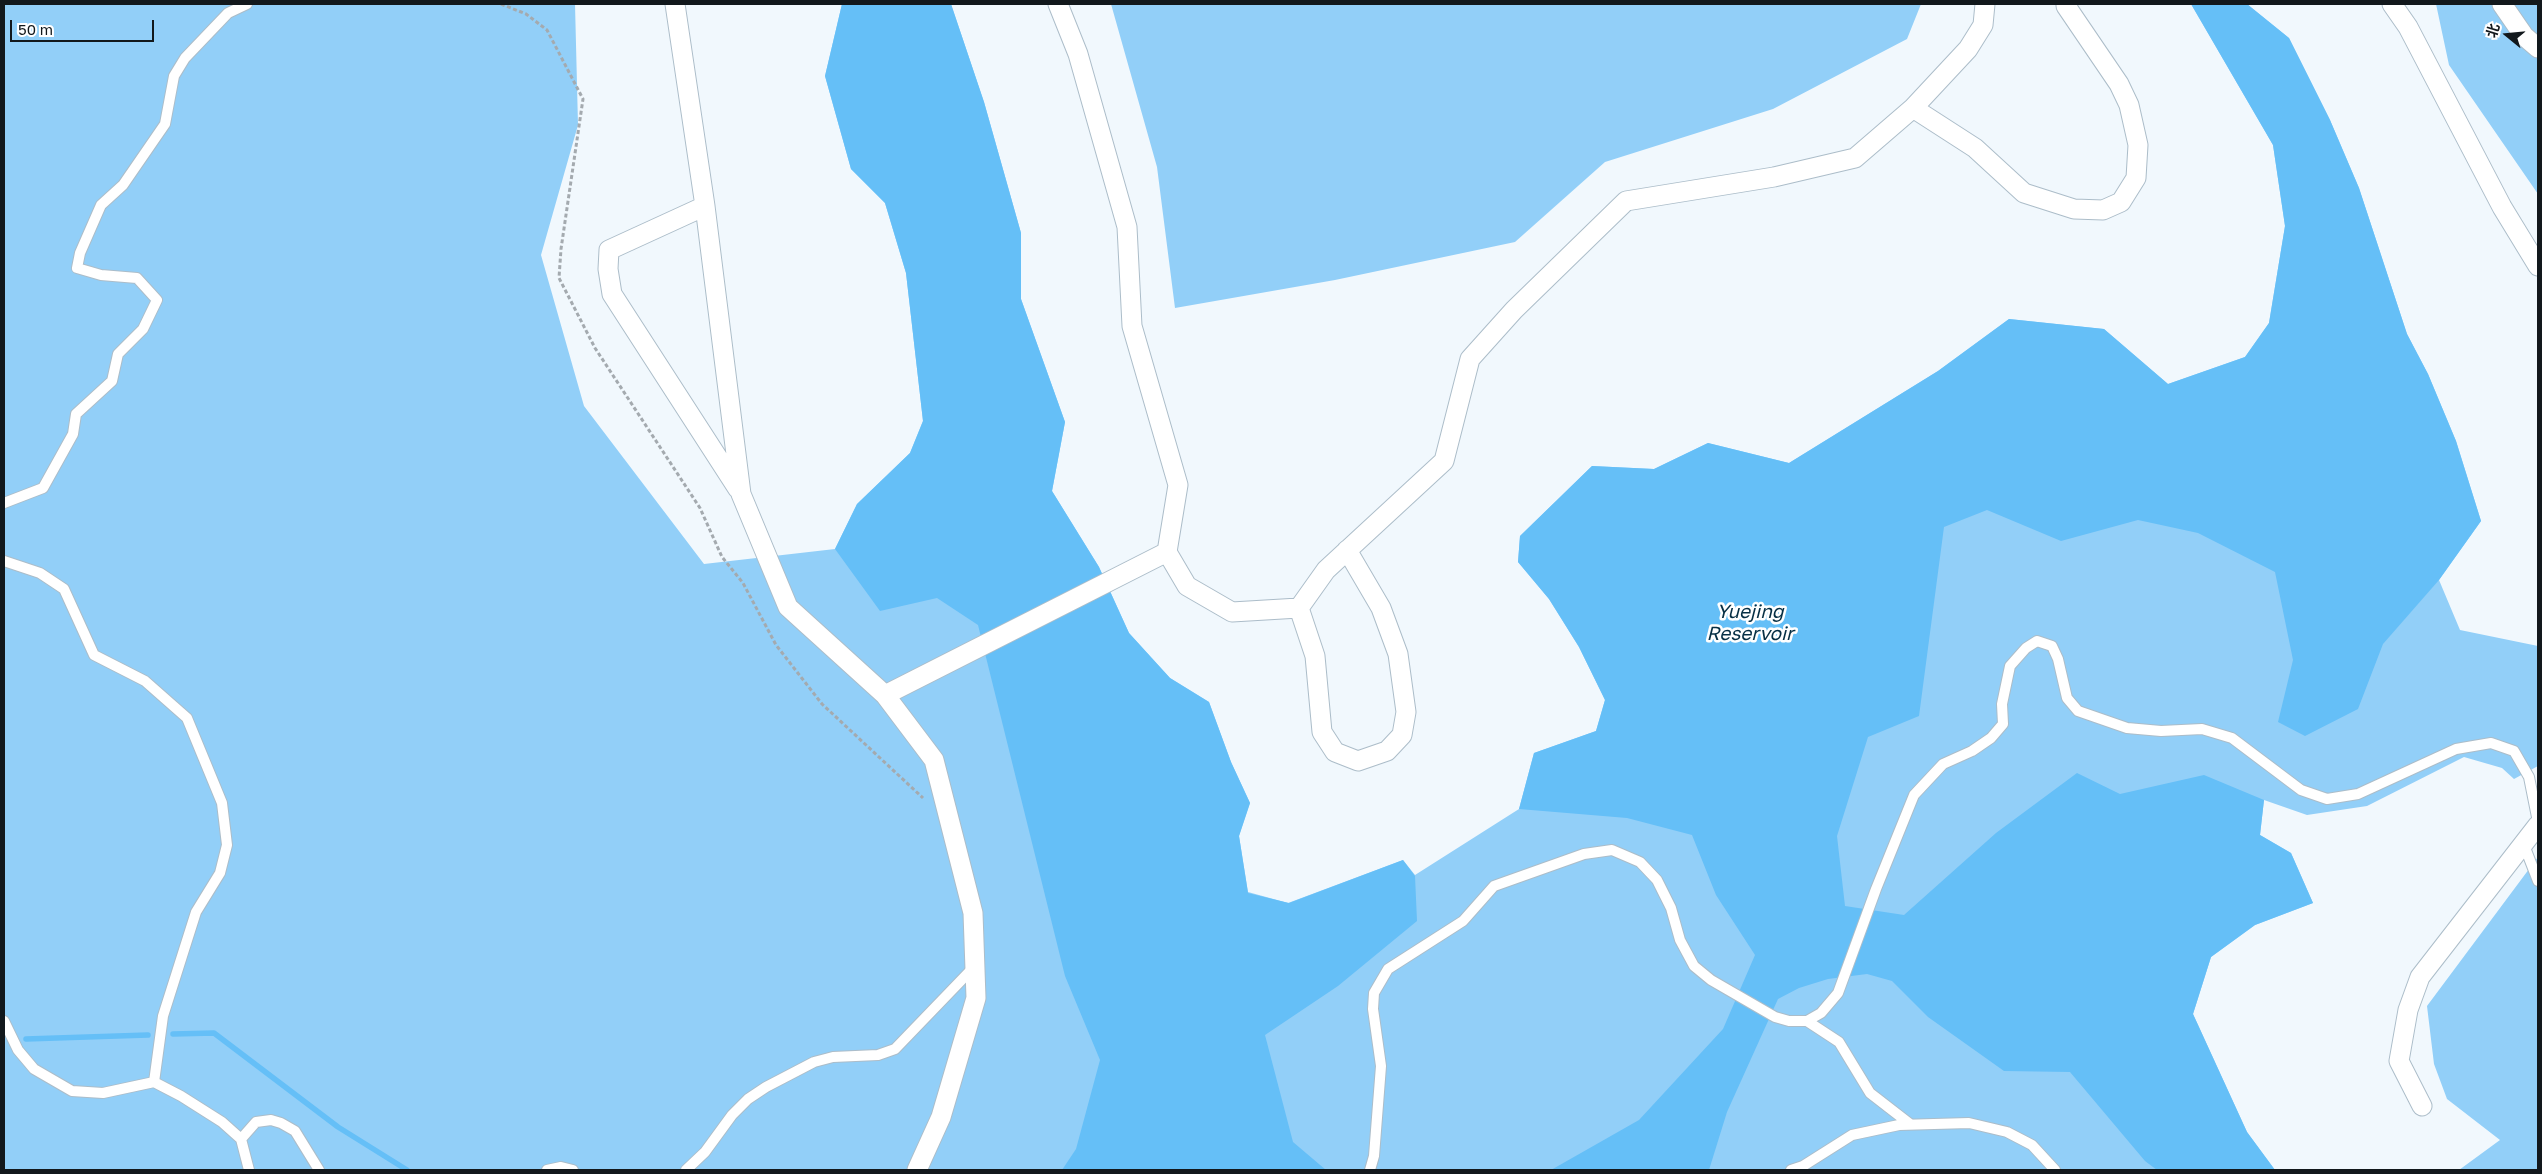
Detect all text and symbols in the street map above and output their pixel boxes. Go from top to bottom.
scale bar [12,10,156,42]
north arrow [2482,10,2532,60]
text: 50 m [18,20,53,38]
text: 北 [2482,21,2502,40]
water label: Yuejing Reservoir [1707,601,1793,645]

